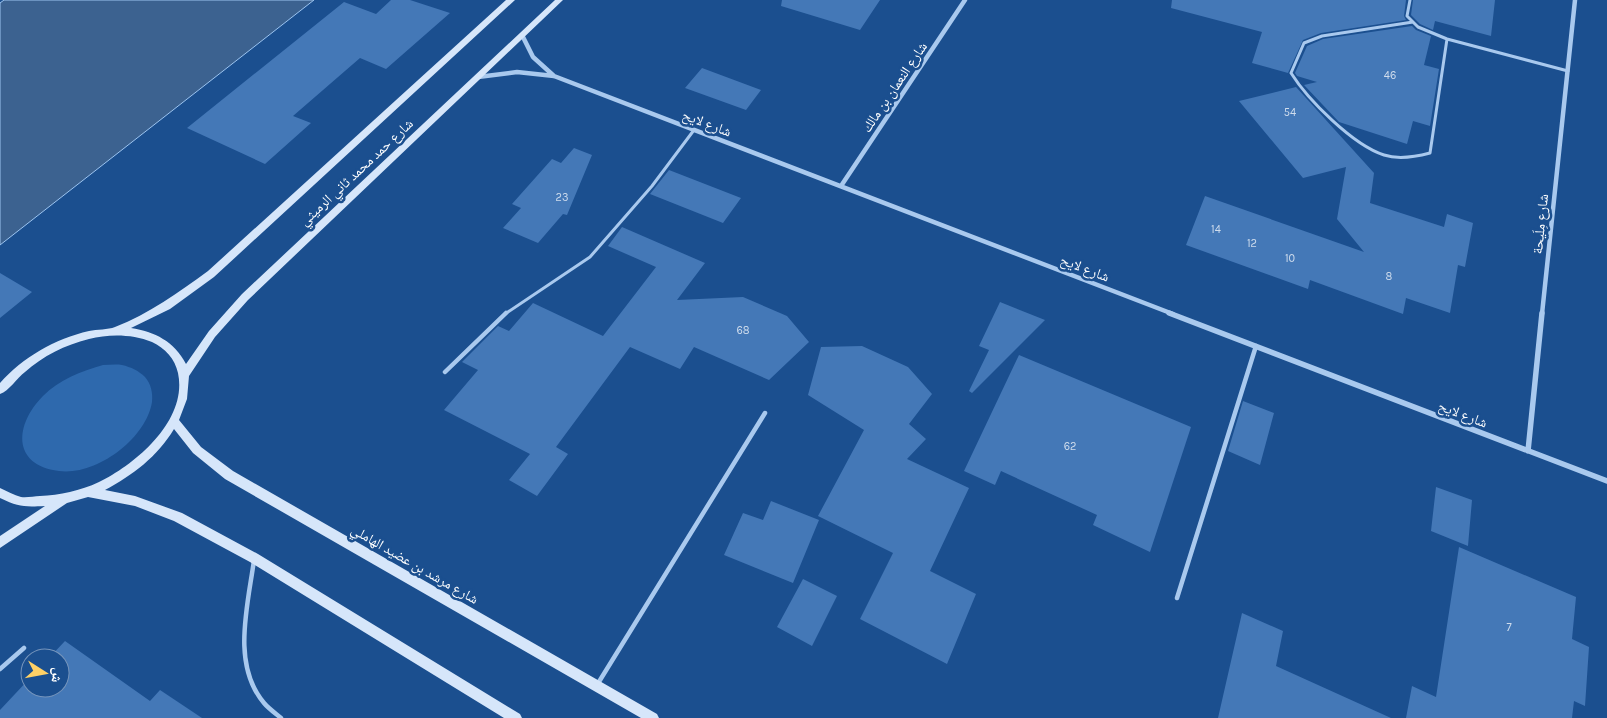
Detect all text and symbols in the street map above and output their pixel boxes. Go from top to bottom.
street label: شارع النعمان بن مالك [858,39,932,136]
house number: 46 [1384,69,1396,82]
street label: شارع لايح [679,106,734,142]
house number: 54 [1284,106,1296,119]
street label: شارع حمد محمد ثاني الرميثي [296,115,418,231]
house number: 23 [556,191,568,204]
street label: شارع مِلَيحة [1529,193,1553,255]
house number: 14 [1211,223,1221,236]
house number: 12 [1247,237,1257,250]
street label: شارع لايح [1057,251,1112,287]
house number: 10 [1285,252,1295,265]
house number: 8 [1386,270,1393,283]
house number: 68 [736,324,750,337]
street label: شارع لايح [1435,397,1490,433]
house number: 62 [1064,440,1076,453]
street label: شارع مرشد بن عضيد الهاملي [347,521,481,610]
house number: 7 [1506,621,1512,634]
north arrow [20,648,70,698]
text: ش [47,666,67,684]

